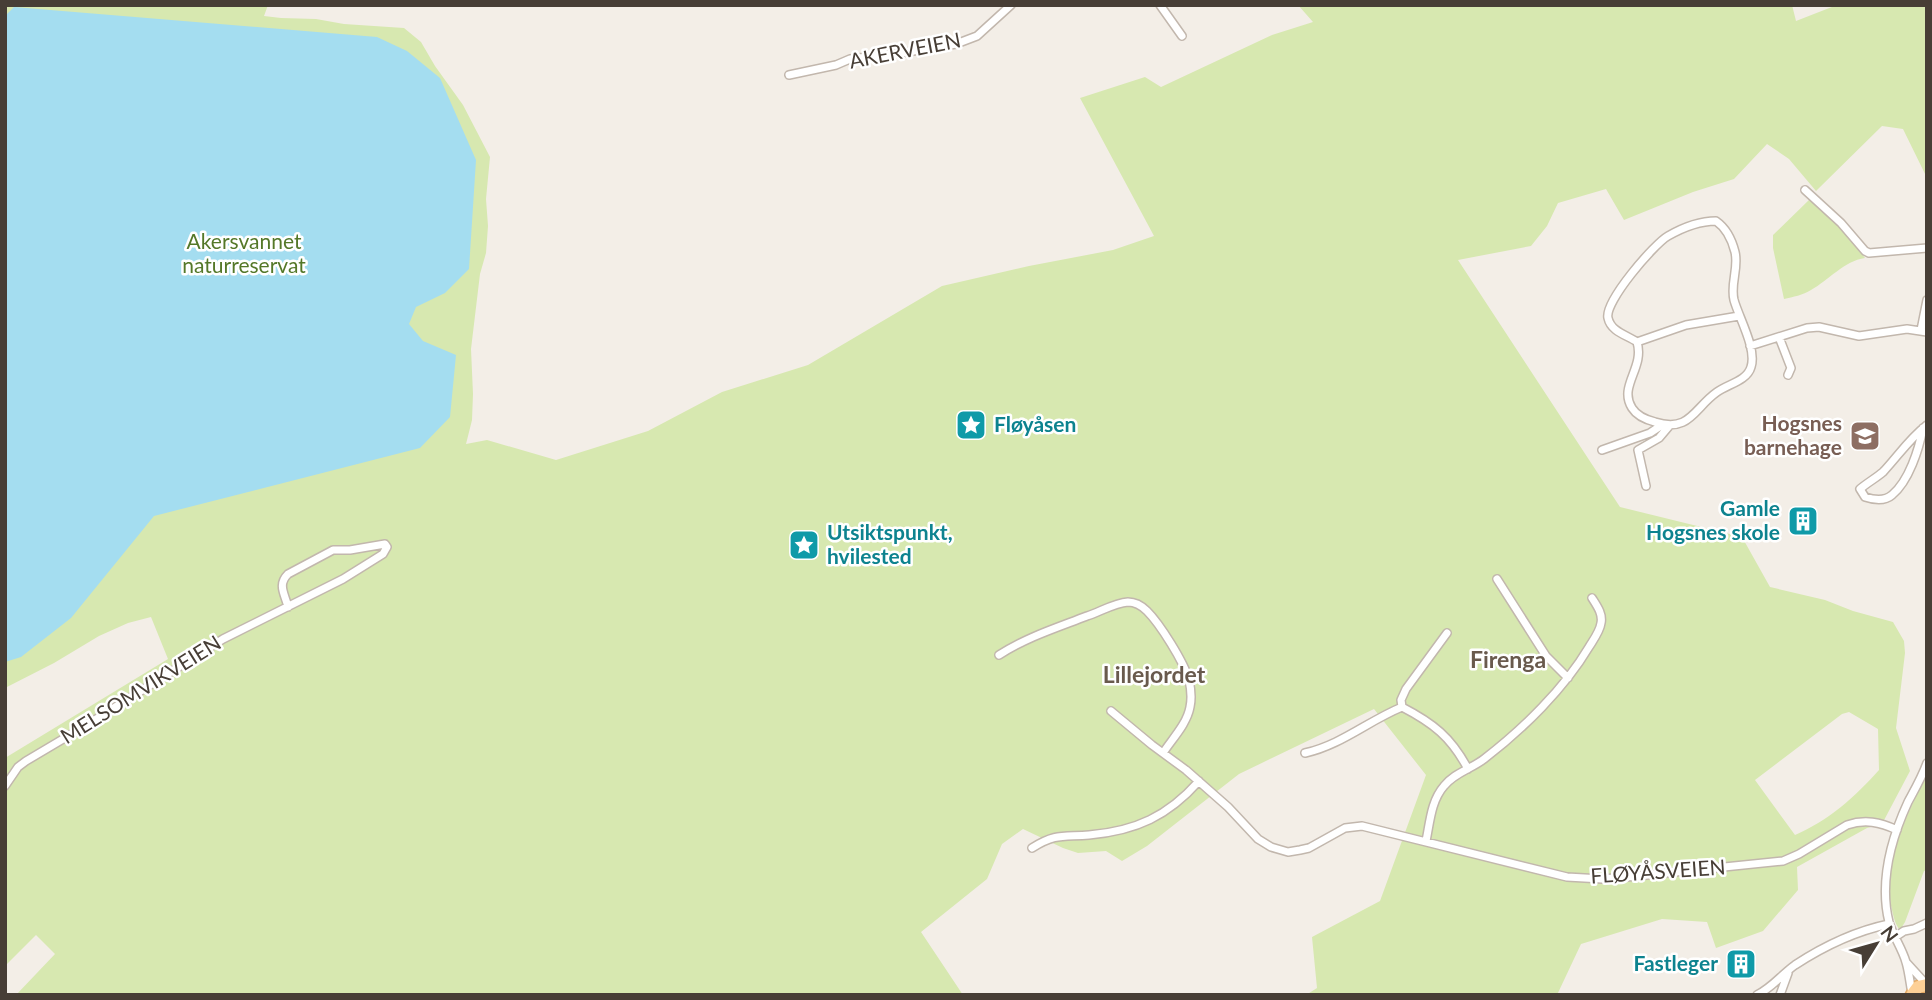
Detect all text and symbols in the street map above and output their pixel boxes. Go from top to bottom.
street label: AKERVEIEN [847,26,963,73]
park label: Akersvannet naturreservat [182,228,306,277]
place icon: Fløyåsen [954,408,988,442]
place label: Hogsnes barnehage [1744,410,1842,459]
place label: Fløyåsen [994,411,1076,436]
school or university icon: Hogsnes barnehage [1848,419,1882,453]
place label: Gamle Hogsnes skole [1646,495,1780,544]
building icon: Gamle Hogsnes skole [1786,504,1820,538]
place label: Utsiktspunkt, hvilested [827,519,953,568]
place icon: Utsiktspunkt, hvilested [787,528,821,562]
street label: MELSOMVIKVEIEN [55,629,225,748]
district label: Firenga [1470,645,1546,673]
district label: Lillejordet [1103,660,1206,688]
street label: FLØYÅSVEIEN [1590,853,1726,888]
north arrow [1841,909,1911,979]
text: N [1876,921,1904,946]
building icon: Fastleger [1724,947,1758,981]
place label: Fastleger [1633,950,1718,975]

